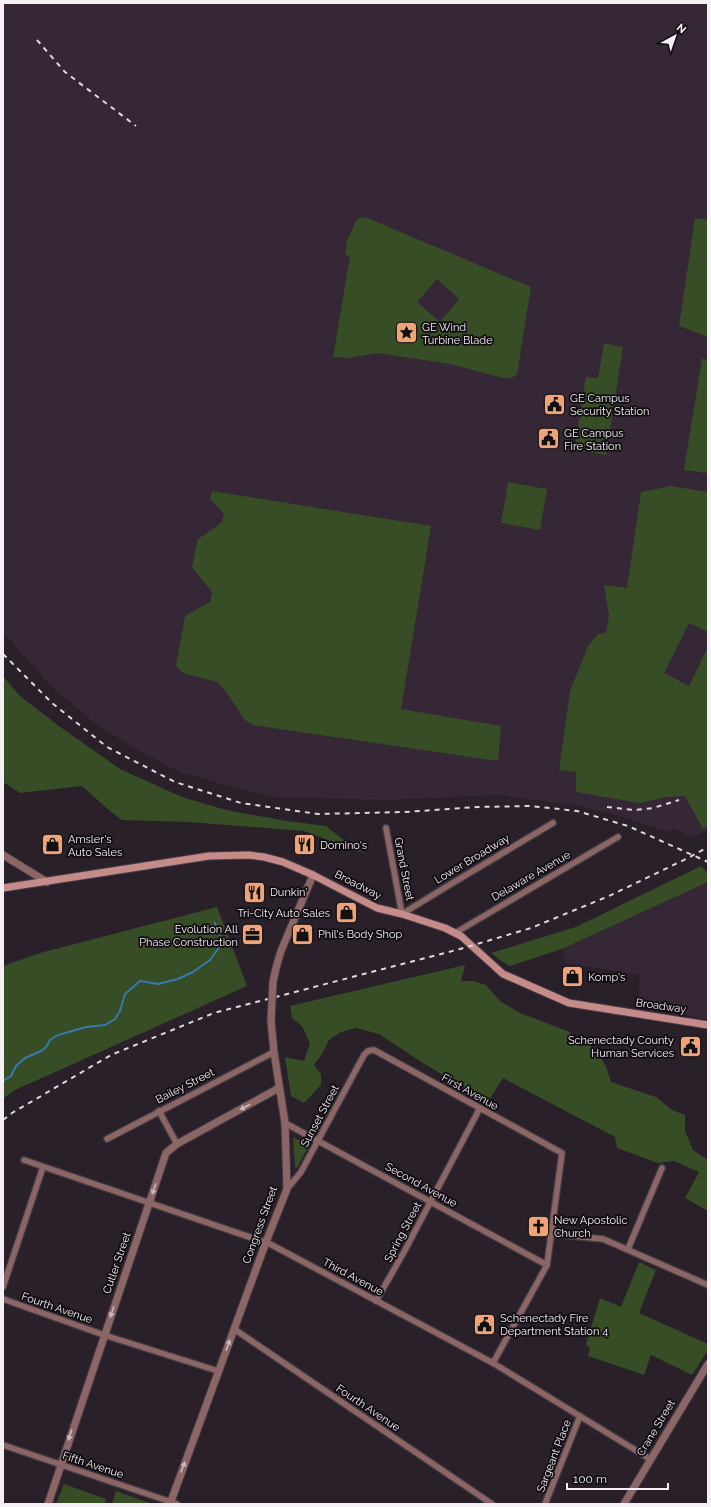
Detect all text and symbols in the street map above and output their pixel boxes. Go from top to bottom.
north arrow [655,16,695,56]
text: N [674,21,689,36]
place icon: GE Wind Turbine Blade [394,320,420,346]
place label: GE Wind Turbine Blade [422,321,493,347]
public building icon: GE Campus Security Station [542,391,568,417]
place label: GE Campus Security Station [570,392,649,418]
public building icon: GE Campus Fire Station [536,426,562,452]
place label: GE Campus Fire Station [564,427,624,453]
street label: Lower Broadway [432,831,512,887]
shop icon: Amsler's Auto Sales [40,832,66,858]
restaurant icon: Domino's [292,832,318,858]
place label: Amsler's Auto Sales [68,833,122,859]
street label: Grand Street [391,836,417,902]
place label: Domino's [320,839,367,852]
street label: Delaware Avenue [489,848,573,904]
street label: Broadway [332,868,384,902]
restaurant icon: Dunkin' [241,879,267,905]
place label: Dunkin' [270,886,308,899]
shop icon: Tri-City Auto Sales [333,900,359,926]
place label: Tri-City Auto Sales [237,907,330,920]
shop icon: Phil's Body Shop [290,921,316,947]
office icon: Evolution All Phase Construction [240,922,266,948]
place label: Evolution All Phase Construction [139,923,238,949]
place label: Phil's Body Shop [318,928,402,941]
shop icon: Komp's [559,964,585,990]
place label: Komp's [588,971,625,984]
street label: Broadway [635,996,687,1016]
public building icon: Schenectady County Human Services [677,1033,703,1059]
place label: Schenectady County Human Services [568,1034,674,1060]
street label: Bailey Street [154,1066,217,1106]
street label: First Avenue [439,1071,501,1113]
street label: Sunset Street [298,1083,342,1149]
one-way arrow [239,1103,251,1110]
street label: Second Avenue [383,1160,460,1210]
one-way arrow [151,1184,157,1196]
street label: Congress Street [240,1184,280,1265]
street label: Spring Street [382,1199,424,1264]
church icon: New Apostolic Church [526,1213,552,1239]
place label: New Apostolic Church [554,1214,627,1240]
street label: Cutler Street [100,1230,134,1295]
street label: Third Avenue [320,1256,386,1299]
street label: Fourth Avenue [20,1290,95,1326]
one-way arrow [109,1307,115,1319]
public building icon: Schenectady Fire Department Station 4 [472,1311,498,1337]
place label: Schenectady Fire Department Station 4 [500,1312,608,1338]
one-way arrow [225,1339,231,1351]
street label: Fourth Avenue [334,1382,403,1434]
street label: Crane Street [634,1397,678,1459]
street label: Sargeant Place [534,1417,574,1494]
one-way arrow [67,1430,73,1442]
street label: Fifth Avenue [61,1449,126,1481]
one-way arrow [181,1461,187,1473]
scale bar [567,1465,668,1491]
text: 100 m [573,1472,607,1486]

